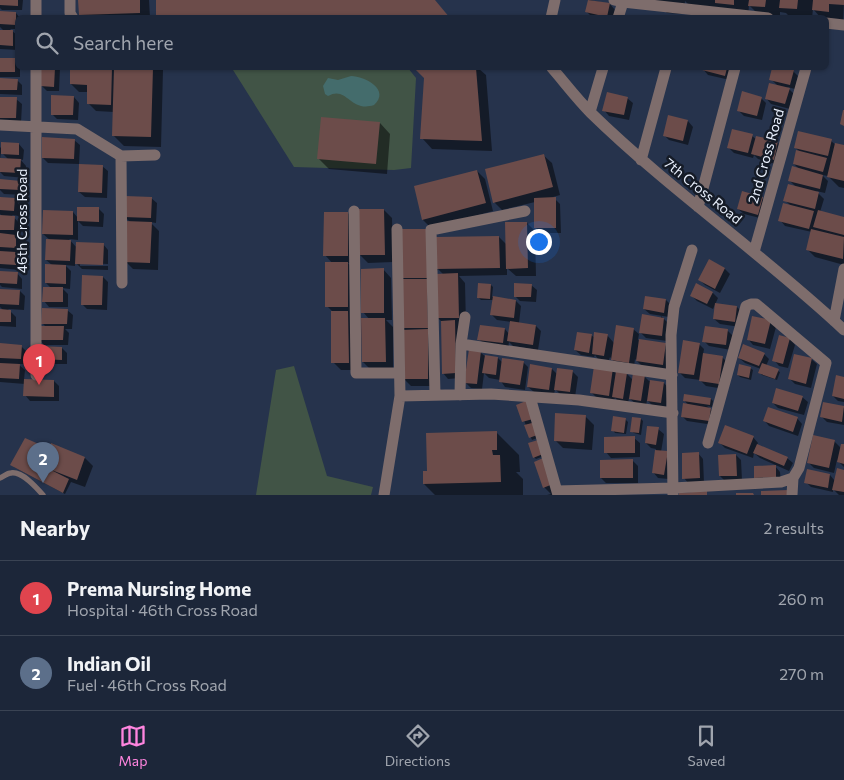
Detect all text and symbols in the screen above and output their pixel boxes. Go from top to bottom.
search box [15,15,829,70]
icon: search [33,29,61,57]
text: Search here [73,31,173,54]
street label: 2nd Cross Road [744,107,787,205]
street label: 7th Cross Road [661,154,746,227]
street label: 46th Cross Road [13,169,30,273]
your location [526,229,552,255]
pin: 1 [23,344,55,385]
pin: 2 [27,442,59,483]
text: Nearby [20,515,90,540]
text: 2 results [763,518,824,537]
text: Prema Nursing Home [67,577,251,600]
text: 1 [32,589,40,608]
text: 260 m [778,589,824,608]
text: Hospital · 46th Cross Road [67,600,258,619]
text: Indian Oil [67,652,151,675]
text: 2 [31,664,41,683]
text: 270 m [779,664,824,683]
text: Fuel · 46th Cross Road [67,675,227,694]
tab: Map [119,722,147,769]
tab: Directions [385,722,450,769]
tab: Saved [688,722,725,769]

